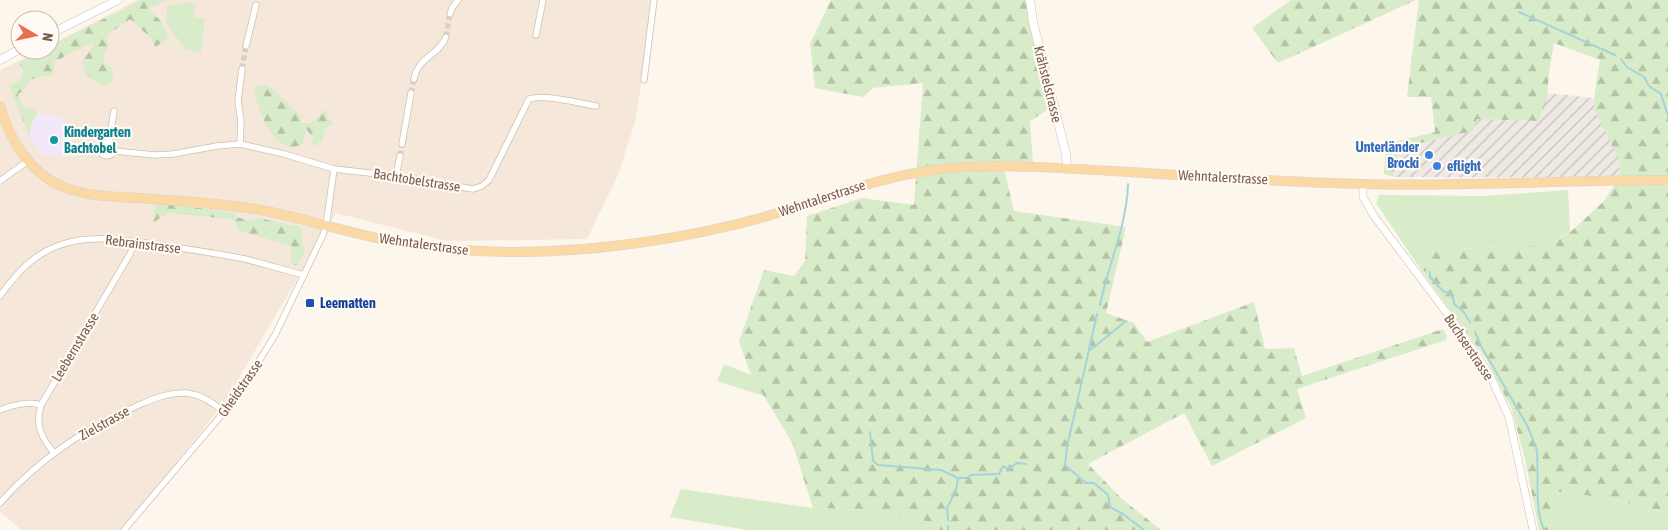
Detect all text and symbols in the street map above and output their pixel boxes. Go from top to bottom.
north arrow [10,10,60,60]
text: N [39,32,56,42]
street label: Krähstelstrasse [1031,44,1065,124]
place label: Kindergarten Bachtobel [64,124,131,156]
marker: Kindergarten Bachtobel [48,134,60,146]
place label: Unterländer Brocki [1355,139,1420,171]
marker: Unterländer Brocki [1423,149,1435,161]
place label: eflight [1447,158,1481,174]
marker: eflight [1431,160,1443,172]
street label: Bachtobelstrasse [372,165,462,195]
street label: Wehntalerstrasse [1178,167,1268,187]
street label: Wehntalerstrasse [777,177,867,219]
street label: Wehntalerstrasse [378,230,470,258]
street label: Rebrainstrasse [104,231,182,257]
place label: Leematten [320,295,376,311]
marker: Leematten [304,297,316,309]
street label: Leebernstrasse [48,310,102,384]
street label: Buchserstrasse [1441,311,1497,383]
street label: Gheidstrasse [215,356,265,420]
street label: Zielstrasse [76,403,132,443]

